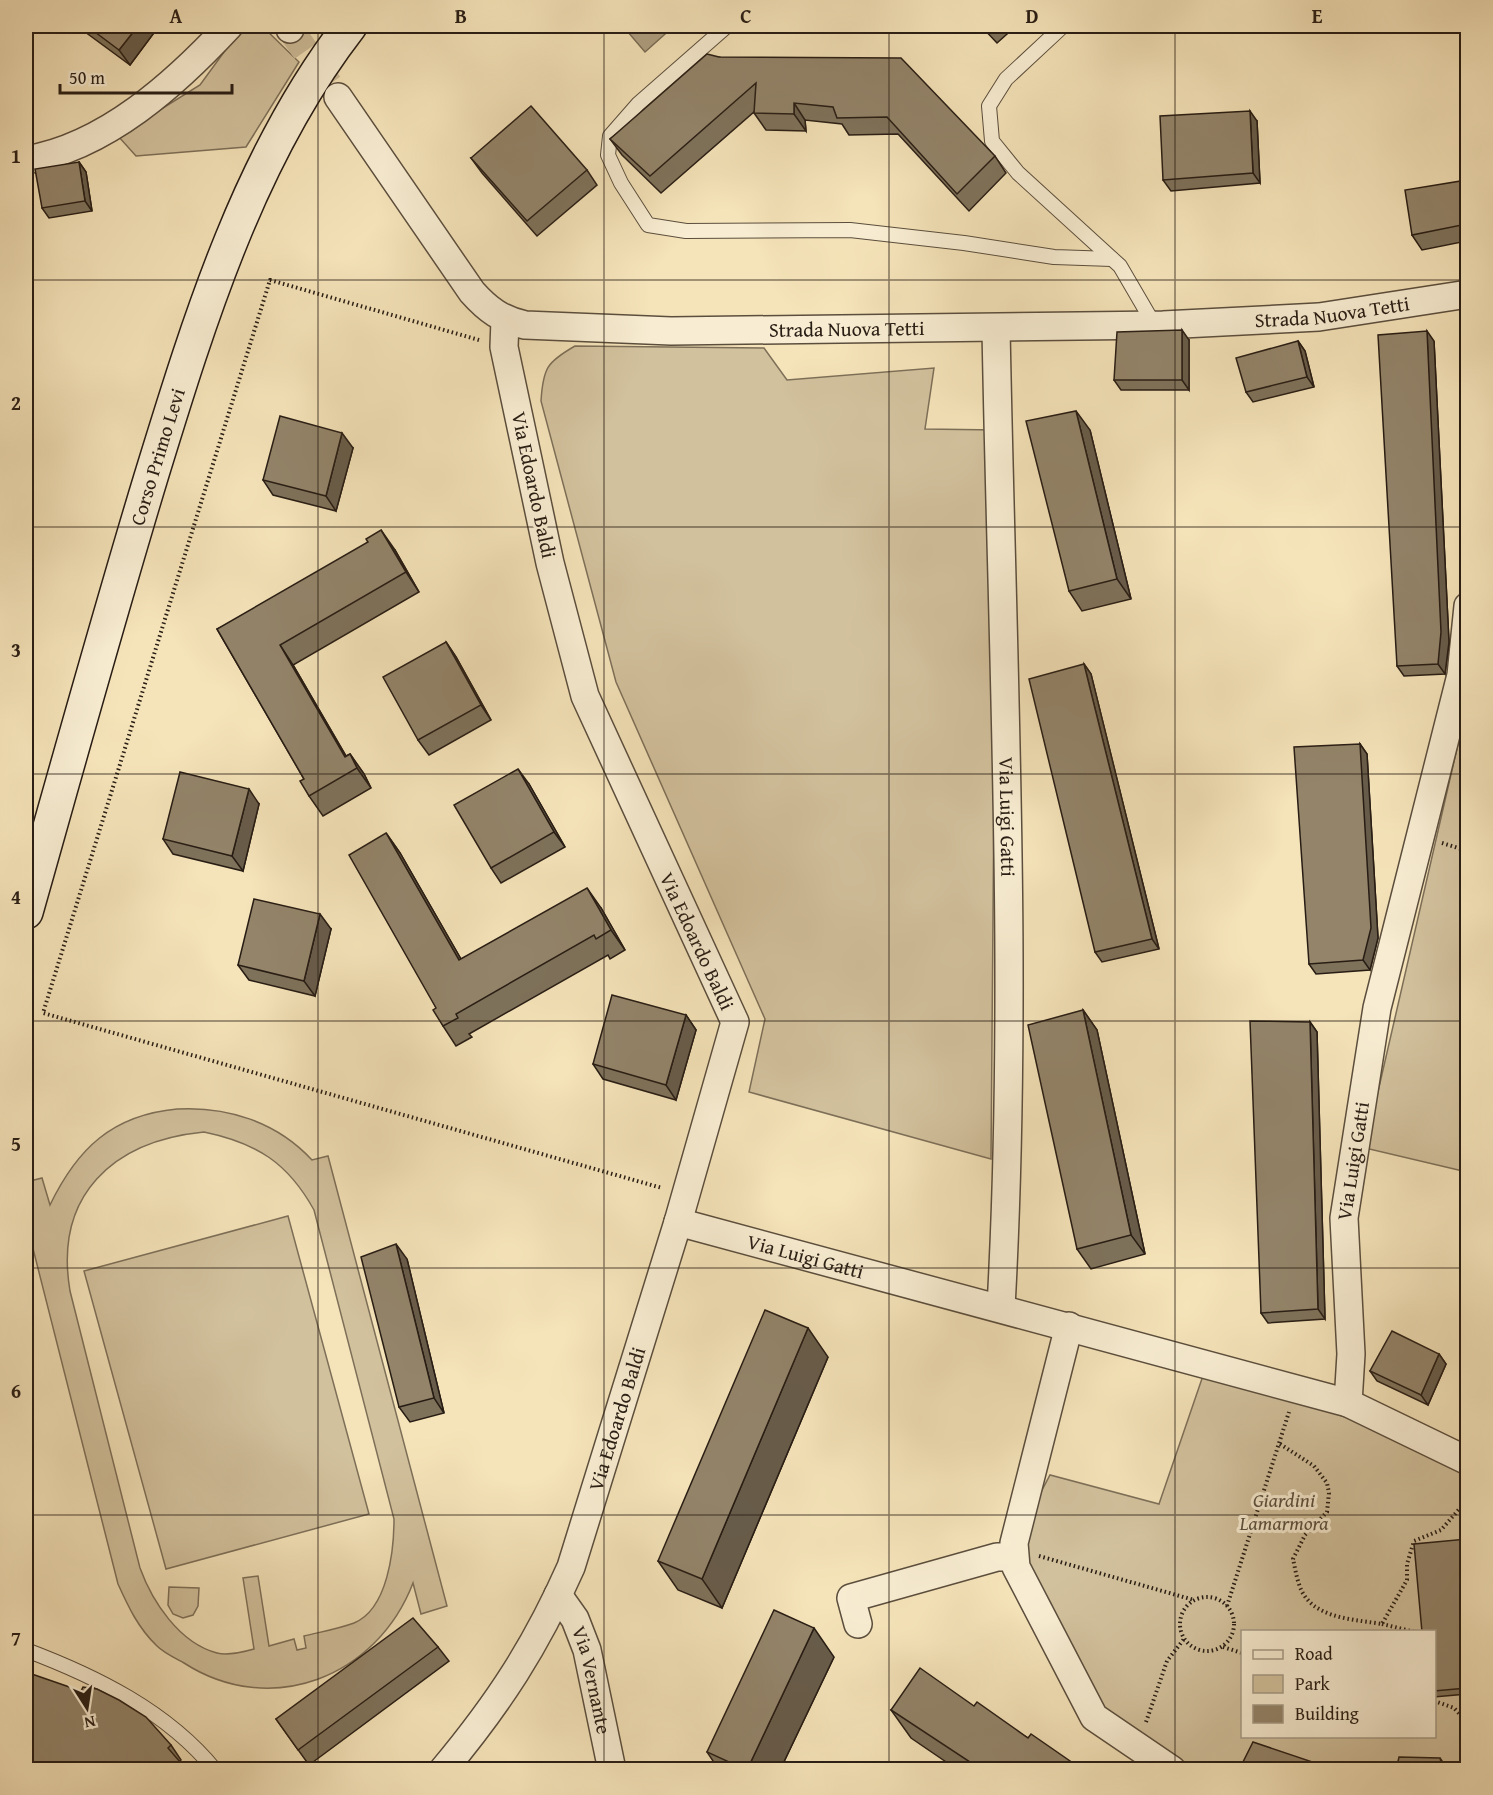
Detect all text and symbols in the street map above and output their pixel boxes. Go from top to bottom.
text: A [170,1,183,30]
text: B [455,1,467,30]
text: C [740,1,752,30]
text: D [1025,1,1039,30]
text: E [1312,1,1323,30]
scale bar [60,57,232,95]
text: 50 m [69,64,105,91]
text: 1 [11,141,21,170]
street label: Strada Nuova Tetti [1254,288,1412,334]
street label: Strada Nuova Tetti [769,313,925,344]
street label: Corso Primo Levi [122,384,192,529]
text: 2 [11,388,21,417]
street label: Via Edoardo Baldi [505,409,564,561]
text: 3 [11,635,21,664]
street label: Via Luigi Gatti [992,757,1023,877]
street label: Via Edoardo Baldi [653,867,742,1015]
text: 4 [11,882,21,911]
street label: Via Luigi Gatti [1329,1099,1376,1222]
text: 5 [11,1129,21,1158]
street label: Via Luigi Gatti [744,1226,868,1286]
street label: Via Edoardo Baldi [581,1343,653,1494]
text: 6 [11,1376,21,1405]
park label: Giardini Lamarmora [1238,1485,1329,1537]
street label: Via Vernante [565,1621,619,1737]
text: 7 [11,1623,21,1652]
legend [1241,1630,1436,1738]
text: Road [1295,1640,1333,1667]
text: Park [1295,1670,1331,1697]
north arrow [57,1678,117,1738]
text: Building [1295,1700,1359,1727]
text: N [82,1710,98,1736]

